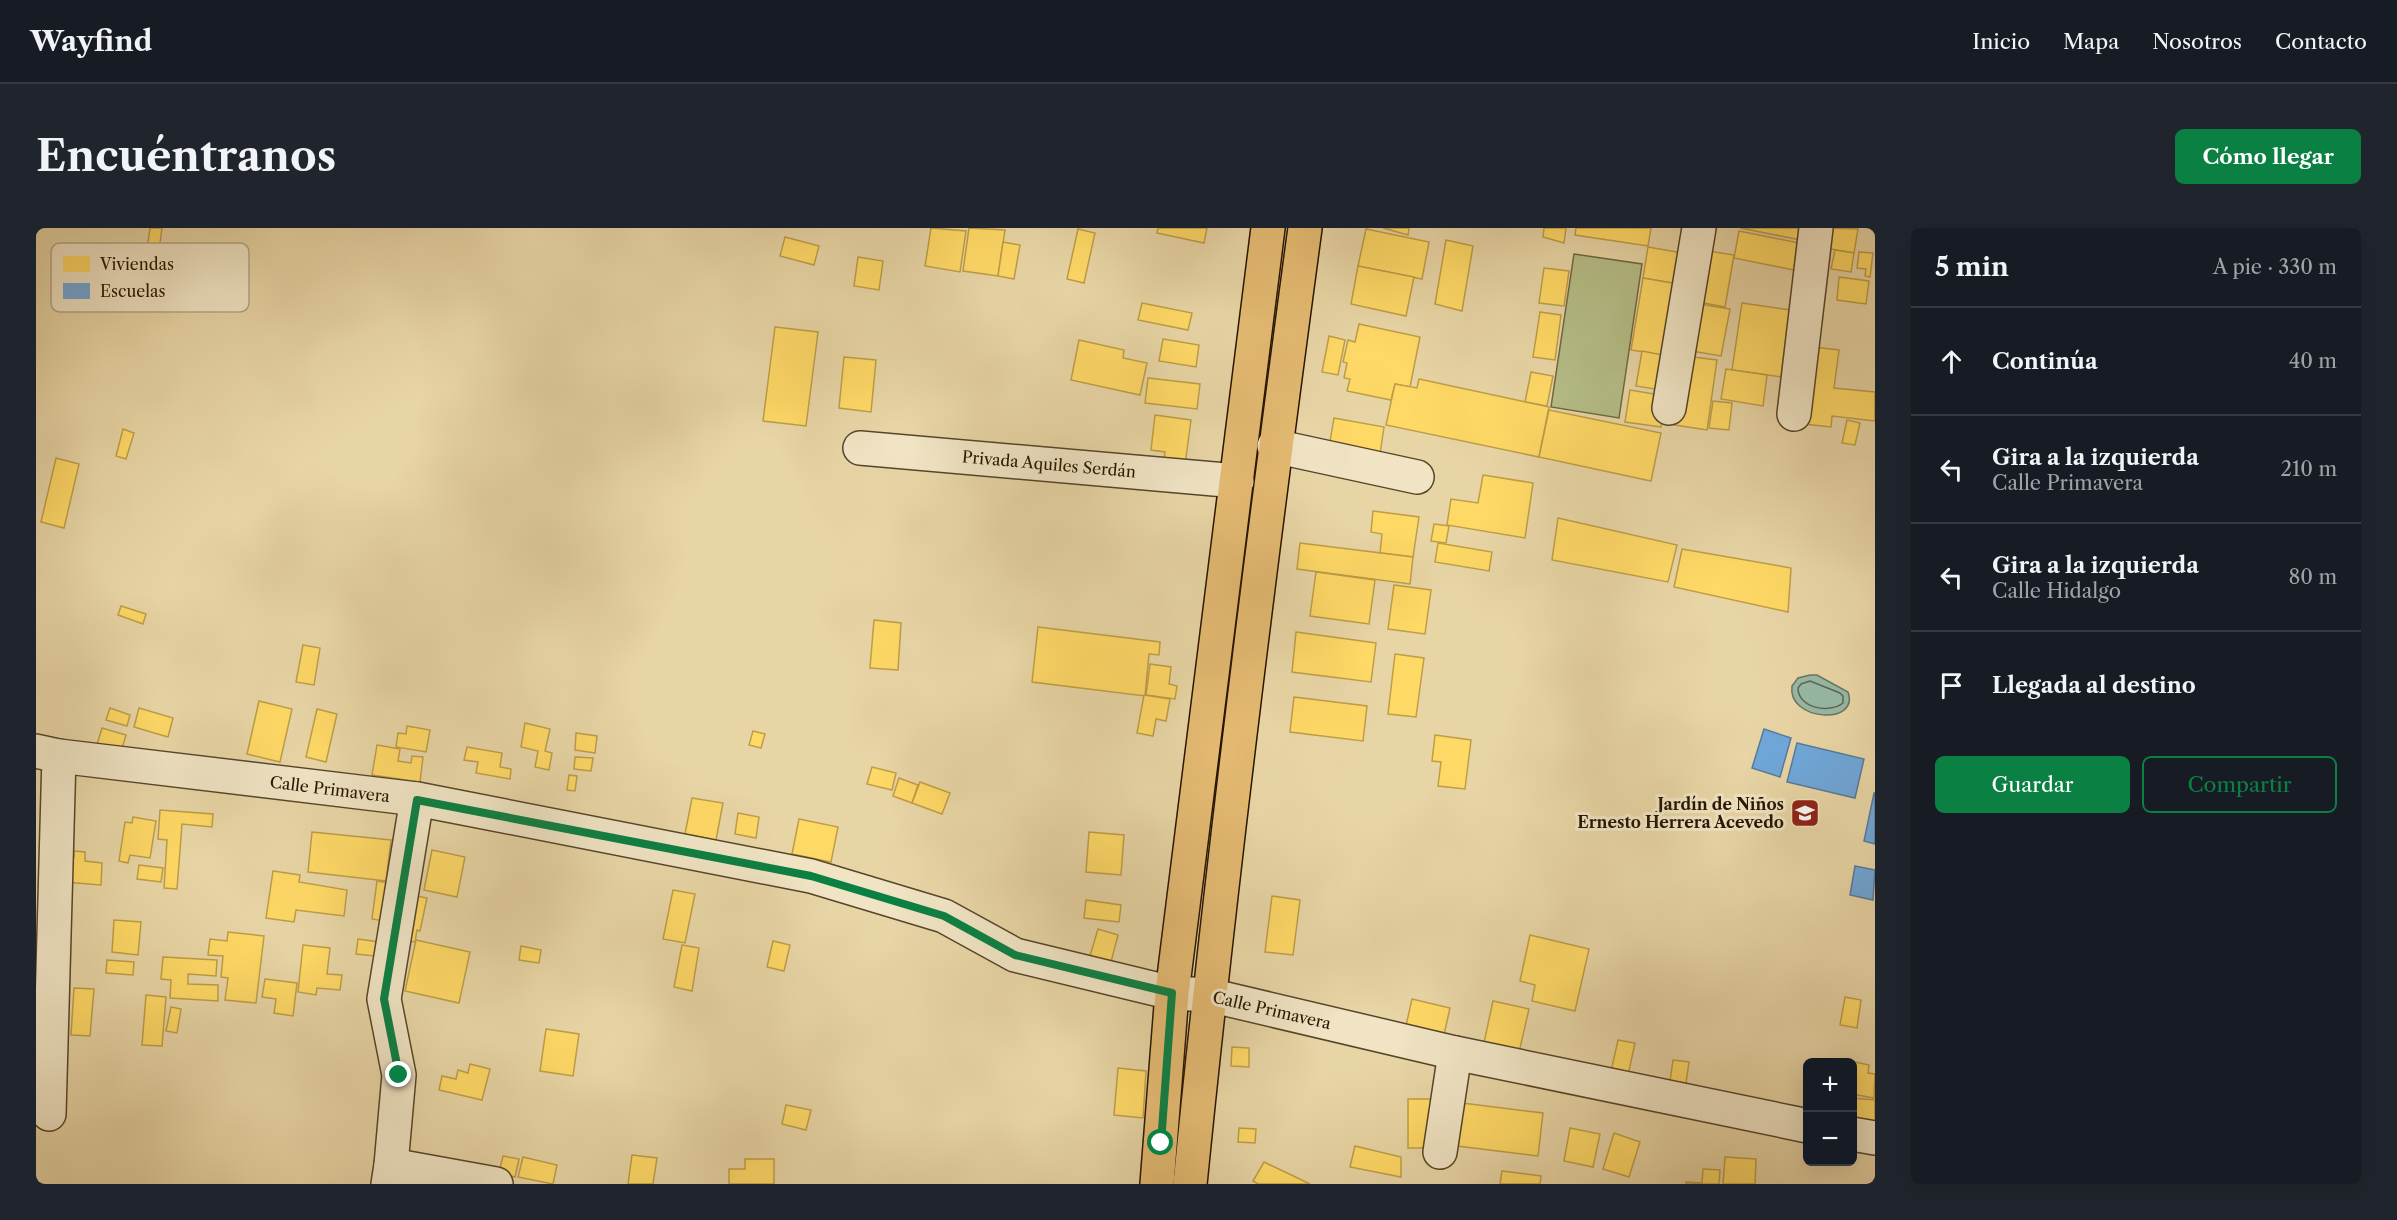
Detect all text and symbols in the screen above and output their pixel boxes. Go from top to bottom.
text: Wayfind [30,24,152,58]
text: Inicio [1972,29,2030,54]
text: Mapa [2063,29,2119,54]
text: Nosotros [2152,29,2242,54]
text: Contacto [2275,29,2367,54]
button: Cómo llegar [2175,129,2361,184]
text: Encuéntranos [36,130,336,182]
legend [51,243,249,312]
text: 5 min [1935,251,2009,283]
text: Viviendas [99,254,174,274]
text: A pie · 330 m [2213,255,2337,279]
text: Escuelas [100,281,165,301]
icon: ahead [1935,345,1968,378]
text: Continúa [1992,348,2098,375]
text: 40 m [2289,349,2337,373]
text: Gira a la izquierda [1992,444,2199,471]
street label: Privada Aquiles Serdán [961,446,1137,482]
icon: left [1935,453,1968,486]
text: 210 m [2280,457,2337,481]
text: Calle Primavera [1992,471,2143,495]
text: Gira a la izquierda [1992,552,2199,579]
icon: left [1935,561,1968,594]
text: 80 m [2289,565,2337,589]
text: Calle Hidalgo [1992,579,2121,603]
icon: arrive [1935,669,1968,702]
text: Llegada al destino [1992,672,2196,699]
button: Guardar [1935,756,2130,813]
button: Compartir [2142,756,2337,813]
street label: Calle Primavera [269,772,392,806]
place label: Jardín de Niños Ernesto Herrera Acevedo [1577,794,1784,832]
school or university icon: Jardín de Niños Ernesto Herrera Acevedo [1789,797,1821,829]
street label: Calle Primavera [1211,987,1334,1033]
map controls [1803,1058,1857,1166]
button: + [1803,1058,1857,1112]
route end [385,1061,411,1087]
button: − [1803,1112,1857,1166]
route start [1147,1129,1173,1155]

